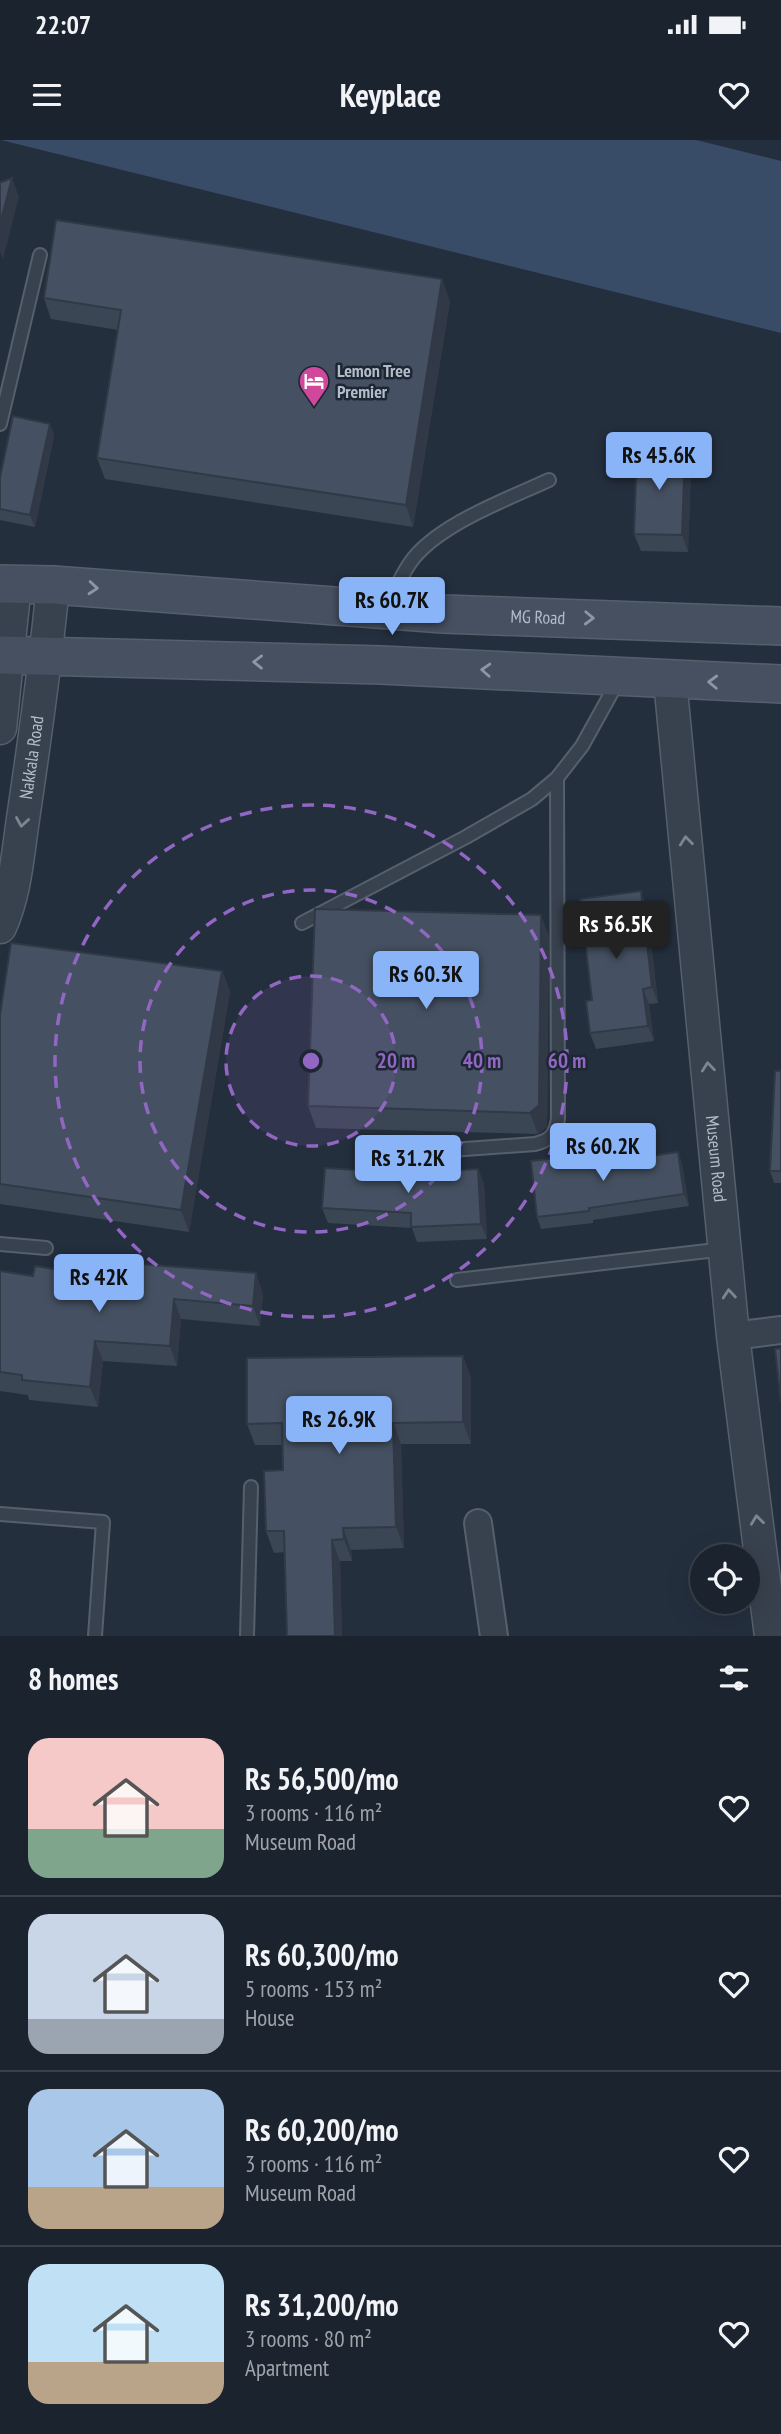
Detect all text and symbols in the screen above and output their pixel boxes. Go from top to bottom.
text: 22:07 [35,8,91,41]
text: Keyplace [340,74,441,116]
icon: menu [28,76,66,114]
icon: heart [715,76,753,114]
place label: Lemon Tree Premier [337,359,411,403]
hotel icon: Lemon Tree Premier [297,364,331,408]
pin: Rs 45.6K [587,432,731,492]
text: Rs 45.6K [622,440,696,469]
pin: Rs 60.7K [320,578,464,637]
one-way arrow [87,580,98,595]
text: Rs 60.7K [355,585,429,614]
street label: MG Road [510,604,566,629]
one-way arrow [583,611,594,626]
one-way arrow [252,654,263,670]
one-way arrow [480,663,491,678]
one-way arrow [707,674,718,689]
street label: Nakkala Road [14,714,49,801]
one-way arrow [15,817,30,828]
one-way arrow [679,835,694,846]
pin: Rs 56.5K [544,902,688,961]
text: Rs 56.5K [579,909,653,938]
pin: Rs 60.3K [354,952,498,1011]
text: Rs 60.3K [389,959,463,988]
text: 20 m [377,1047,415,1074]
text: 40 m [463,1047,501,1074]
text: 60 m [548,1047,586,1074]
centre of rings [299,1049,323,1073]
one-way arrow [700,1062,715,1073]
street label: Museum Road [701,1114,732,1203]
pin: Rs 60.2K [531,1124,675,1183]
text: Rs 60.2K [566,1131,640,1160]
pin: Rs 31.2K [336,1136,480,1195]
text: Rs 31.2K [371,1143,445,1172]
pin: Rs 42K [42,1254,156,1314]
text: Rs 42K [70,1262,128,1291]
one-way arrow [722,1288,737,1300]
pin: Rs 26.9K [267,1396,411,1456]
text: Rs 26.9K [302,1404,376,1433]
one-way arrow [749,1514,764,1526]
map controls [690,1544,760,1614]
button: locate [690,1544,760,1614]
text: 8 homes [28,1659,119,1698]
icon: filters [715,1659,753,1697]
text: Rs 56,500/mo [245,1759,399,1798]
icon: home [84,1766,168,1850]
icon: heart [715,1789,753,1827]
text: 3 rooms · 116 m² [245,1798,382,1827]
text: Museum Road [245,1827,356,1856]
text: Rs 60,300/mo [245,1935,399,1974]
icon: home [84,1942,168,2026]
icon: heart [715,1965,753,2003]
text: 5 rooms · 153 m² [245,1974,382,2003]
text: House [245,2003,295,2032]
text: Rs 60,200/mo [245,2110,399,2149]
icon: home [84,2117,168,2201]
icon: heart [715,2140,753,2178]
text: 3 rooms · 116 m² [245,2149,382,2178]
text: Museum Road [245,2178,356,2207]
text: Rs 31,200/mo [245,2285,399,2324]
icon: home [84,2292,168,2376]
icon: heart [715,2315,753,2353]
text: 3 rooms · 80 m² [245,2324,372,2353]
text: Apartment [245,2353,329,2382]

